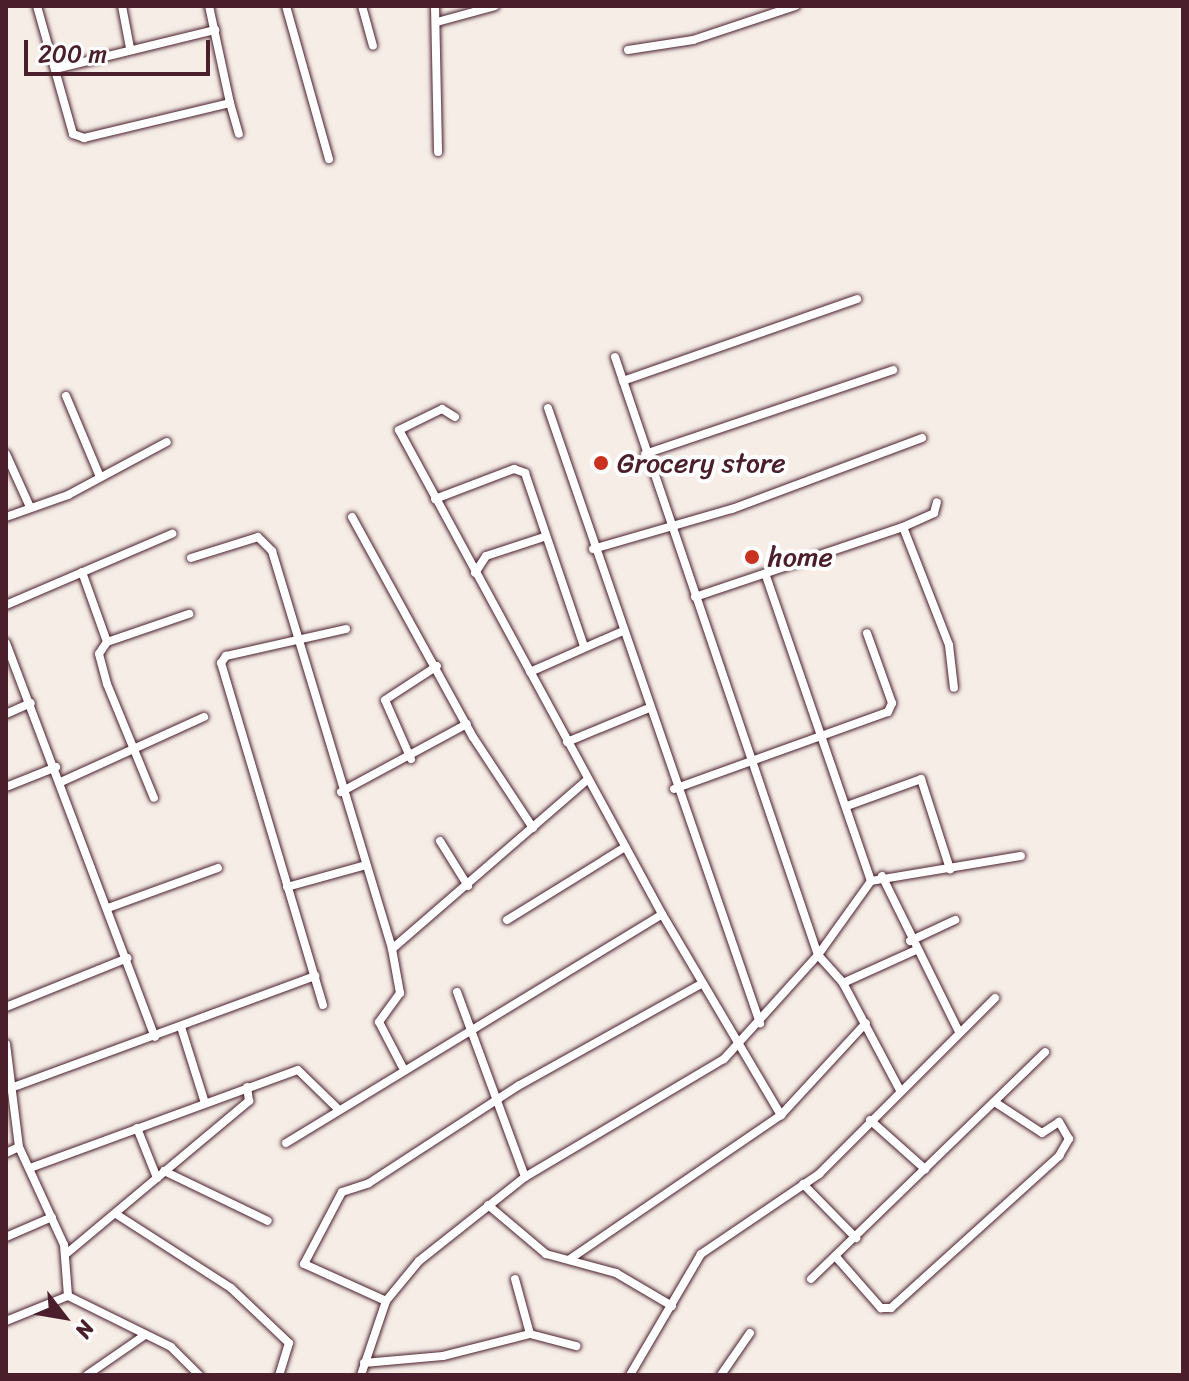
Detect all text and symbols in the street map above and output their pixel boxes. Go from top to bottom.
scale bar [28,24,214,74]
text: 200 m [38,33,107,75]
place label: Grocery store [617,446,787,480]
marker: Grocery store [592,454,610,472]
place label: home [768,540,833,574]
marker: home [743,548,761,566]
north arrow [24,1277,104,1357]
text: N [64,1313,106,1346]

